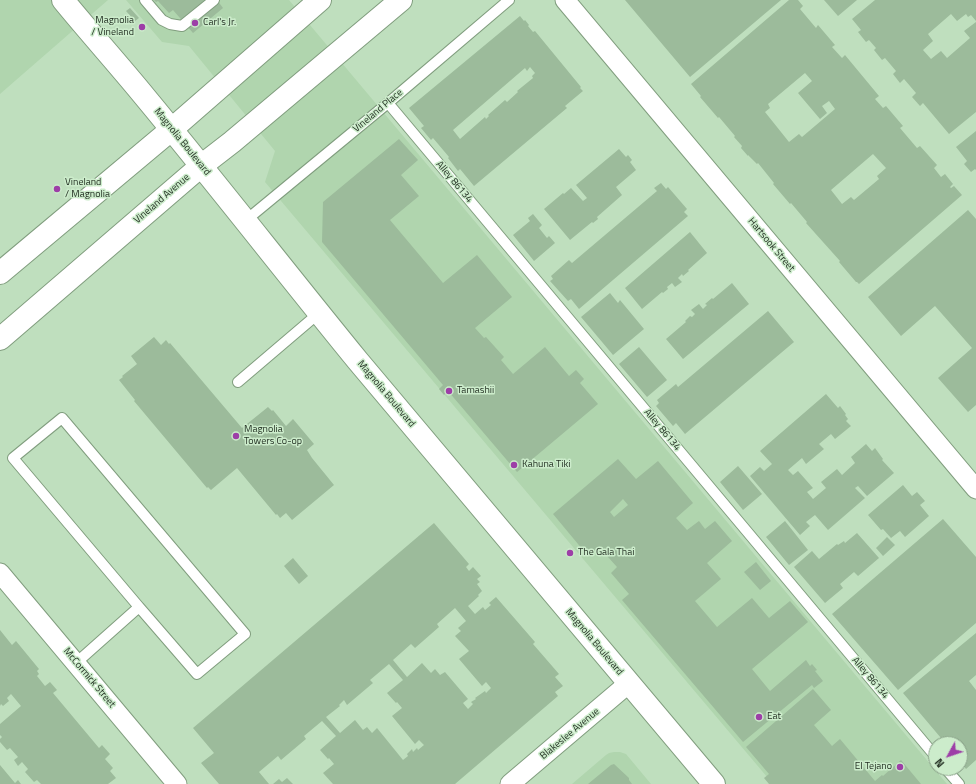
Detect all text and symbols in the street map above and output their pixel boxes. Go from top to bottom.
place label: Magnolia / Vineland [91,15,134,38]
place label: Carl's Jr. [203,17,236,29]
marker: Carl's Jr. [190,18,200,28]
marker: Magnolia / Vineland [137,22,147,32]
street label: Vineland Place [351,87,405,135]
street label: Magnolia Boulevard [151,106,213,178]
street label: Alley 86134 [433,159,475,205]
street label: Vineland Avenue [132,172,192,226]
place label: Vineland / Magnolia [65,177,110,200]
marker: Vineland / Magnolia [52,184,62,194]
street label: Hartsook Street [745,216,797,274]
street label: Magnolia Boulevard [355,358,417,430]
place label: Tamashii [457,385,494,397]
marker: Tamashii [444,386,454,396]
street label: Alley 86134 [641,407,683,453]
place label: Magnolia Towers Co-op [244,424,302,448]
marker: Magnolia Towers Co-op [231,431,241,441]
place label: Kahuna Tiki [522,459,570,471]
marker: Kahuna Tiki [509,460,519,470]
place label: The Gala Thai [578,547,634,559]
marker: The Gala Thai [565,548,575,558]
street label: Magnolia Boulevard [563,606,625,678]
street label: McCormick Street [60,646,118,710]
street label: Alley 86134 [849,655,891,701]
street label: Blakeslee Avenue [538,706,602,762]
place label: Eat [767,711,781,723]
marker: Eat [754,712,764,722]
north arrow [928,736,968,776]
text: N [931,755,948,771]
place label: El Tejano [855,761,892,773]
marker: El Tejano [895,762,905,772]

